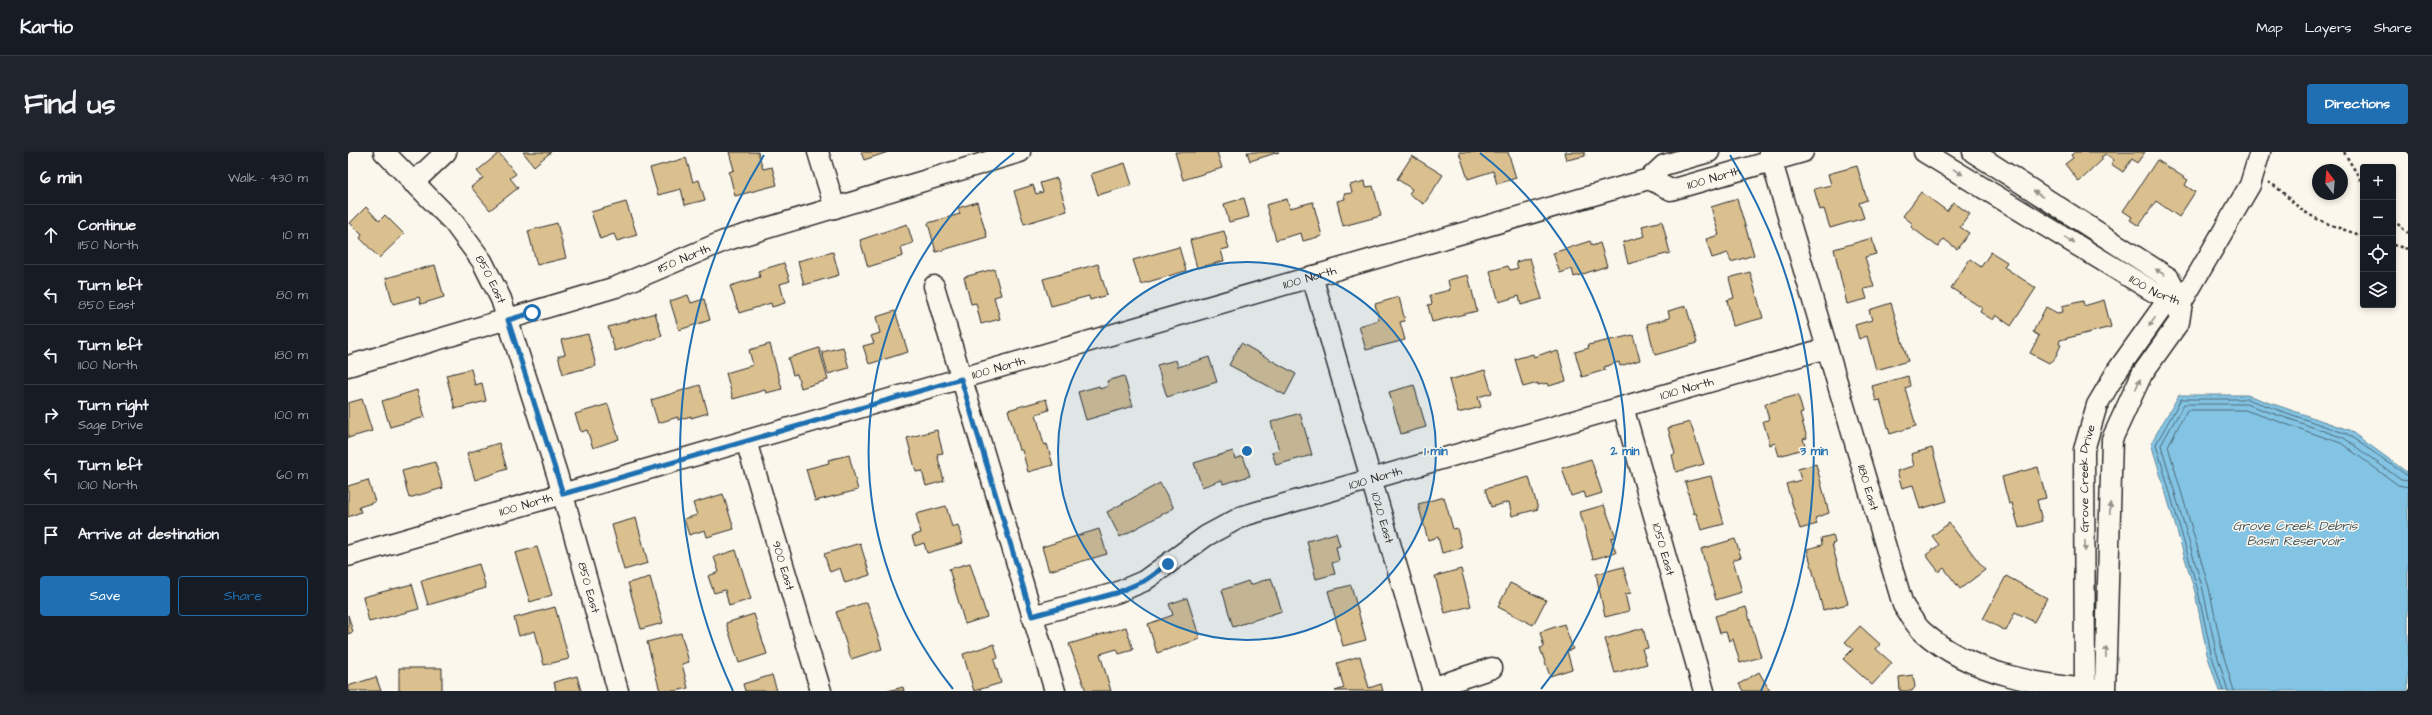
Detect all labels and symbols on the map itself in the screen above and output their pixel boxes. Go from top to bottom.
street label: 1100 North [1685,162,1743,194]
north arrow [2312,164,2348,200]
one-way arrow [1952,169,1964,176]
one-way arrow [2033,190,2044,198]
one-way arrow [2063,237,2075,244]
street label: 1150 North [655,240,713,277]
street label: 850 East [471,251,510,306]
street label: 1100 North [1281,262,1338,294]
one-way arrow [2154,268,2166,275]
street label: 1100 North [2126,271,2182,310]
route start [523,304,541,322]
one-way arrow [2148,317,2156,328]
street label: 1100 North [970,352,1027,384]
street label: 1010 North [1658,373,1716,405]
one-way arrow [2135,378,2141,389]
street label: Grove Creek Drive [2076,422,2100,532]
text: 1 min [1424,443,1448,460]
text: 2 min [1610,443,1639,460]
text: 3 min [1799,443,1828,460]
centre of rings [1240,444,1254,458]
street label: 1010 North [1347,463,1404,494]
street label: 1180 East [1853,463,1883,513]
street label: 1100 North [497,489,555,521]
street label: 1020 East [1367,490,1398,546]
one-way arrow [2107,502,2114,514]
water label: Grove Creek Debris Basin Reservoir [2233,517,2359,550]
street label: 1050 East [1648,521,1679,578]
street label: 900 East [767,539,798,593]
one-way arrow [2082,540,2088,553]
route end [1159,555,1177,573]
street label: 850 East [573,560,604,615]
one-way arrow [2103,645,2109,658]

